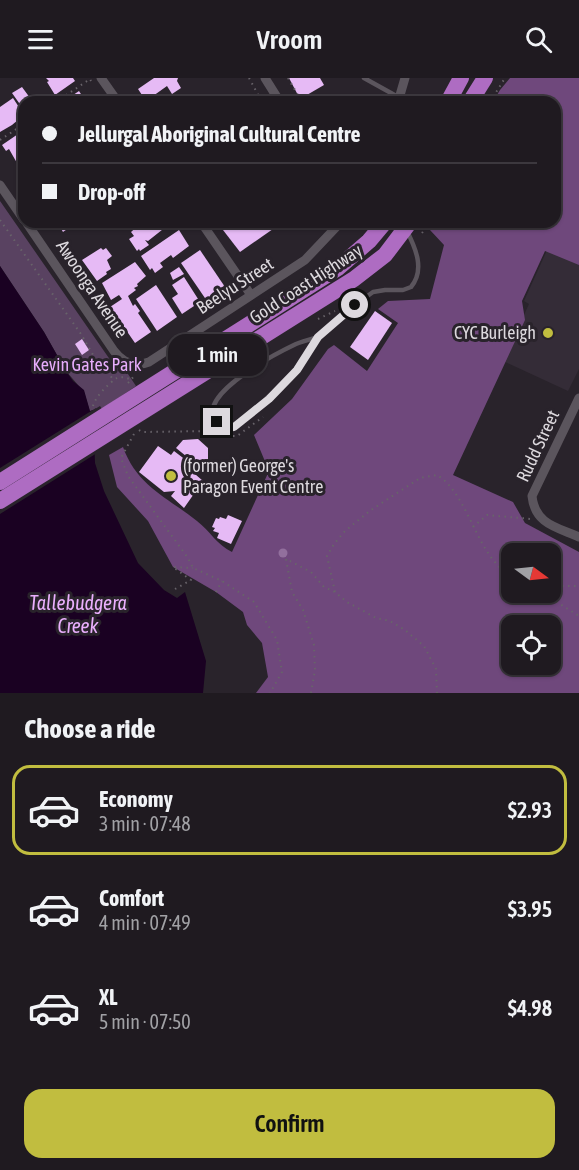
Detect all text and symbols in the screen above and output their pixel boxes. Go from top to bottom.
icon: menu [24,23,57,56]
icon: search [522,23,555,56]
text: Vroom [256,24,323,55]
text: Jellurgal Aboriginal Cultural Centre [78,121,360,147]
text: Drop-off [78,179,145,205]
street label: Awoonga Avenue [52,236,133,341]
street label: Gold Coast Highway [246,239,366,328]
street label: Beelyu Street [192,253,277,318]
route start [341,291,368,318]
place label: CYC Burleigh [454,322,536,343]
marker: CYC Burleigh [541,326,555,340]
callout: 1 min [168,335,266,377]
text: 1 min [197,343,238,366]
park label: Kevin Gates Park [32,354,142,375]
street label: Rudd Street [512,407,563,485]
route end [203,408,230,435]
place label: (former) George's Paragon Event Centre [183,455,323,497]
marker: (former) George's Paragon Event Centre [164,469,178,483]
north arrow [501,543,561,603]
map controls [501,543,561,675]
water label: Tallebudgera Creek [29,591,127,637]
button: locate [501,615,561,675]
text: Choose a ride [24,713,156,744]
icon: car [27,783,81,837]
text: Economy [99,786,173,812]
text: $2.93 [508,797,552,823]
text: 3 min · 07:48 [99,812,191,835]
icon: car [27,882,81,936]
text: Comfort [99,885,164,911]
text: $3.95 [508,896,552,922]
text: 4 min · 07:49 [99,911,191,934]
icon: car [27,981,81,1035]
text: XL [99,984,117,1010]
text: $4.98 [508,995,552,1021]
text: 5 min · 07:50 [99,1010,191,1033]
button: Confirm [24,1089,555,1158]

